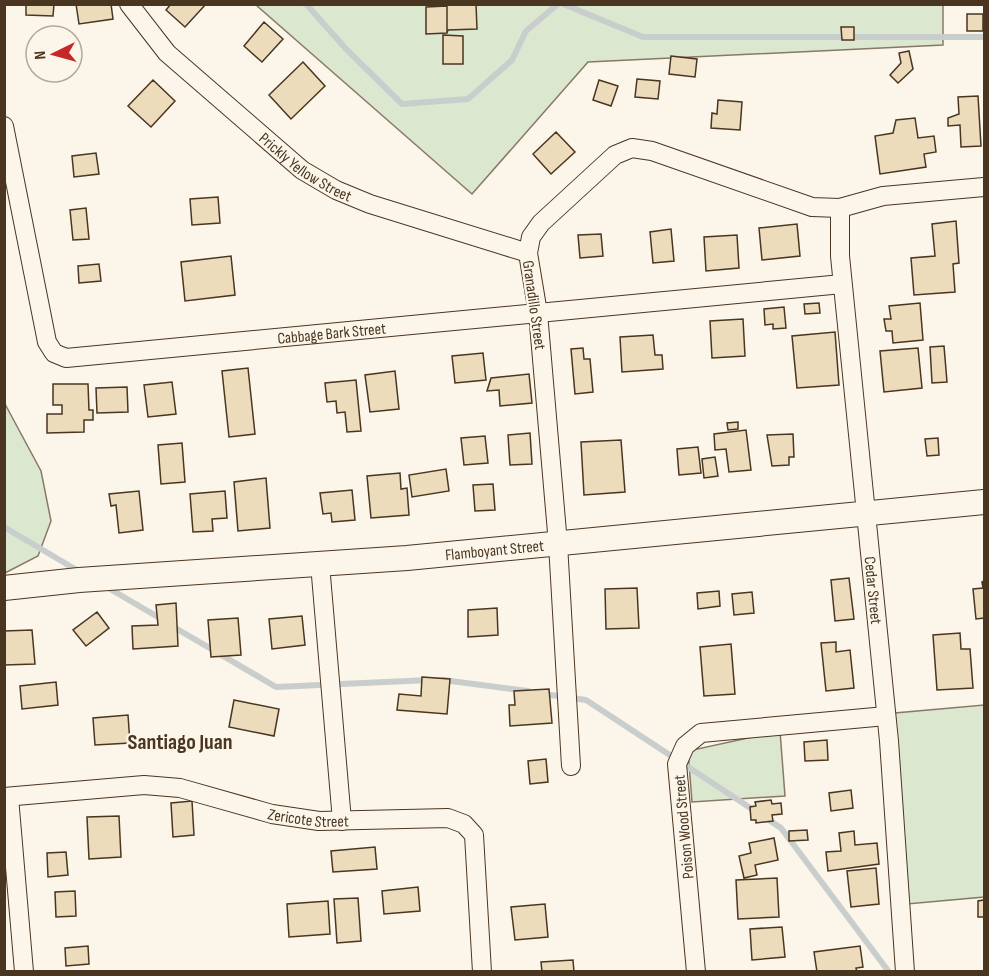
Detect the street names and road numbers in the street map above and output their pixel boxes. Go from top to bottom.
street label: Prickly Yellow Street [255,129,354,206]
street label: Granadillo Street [518,259,549,351]
street label: Cabbage Bark Street [277,320,387,349]
street label: Flamboyant Street [444,537,545,565]
street label: Cedar Street [859,556,885,625]
street label: Poison Wood Street [670,774,699,880]
street label: Zericote Street [265,805,349,832]

